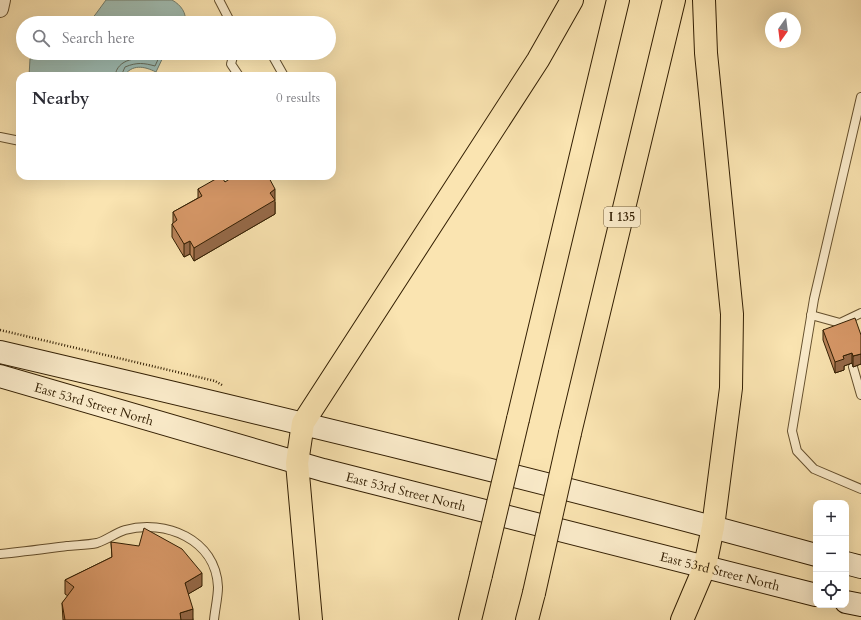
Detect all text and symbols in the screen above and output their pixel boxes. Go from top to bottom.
north arrow [765,12,801,48]
search box [16,16,336,60]
icon: search [30,27,52,49]
text: Search here [62,28,135,48]
text: Nearby [32,87,89,110]
text: 0 results [276,89,320,107]
road number: I 135 [604,207,640,227]
street label: East 53rd Street North [32,379,155,430]
street label: East 53rd Street North [344,468,468,516]
map controls [813,500,849,608]
button: + [813,500,849,536]
button: − [813,536,849,572]
street label: East 53rd Street North [658,548,782,595]
button: locate [813,572,849,608]

